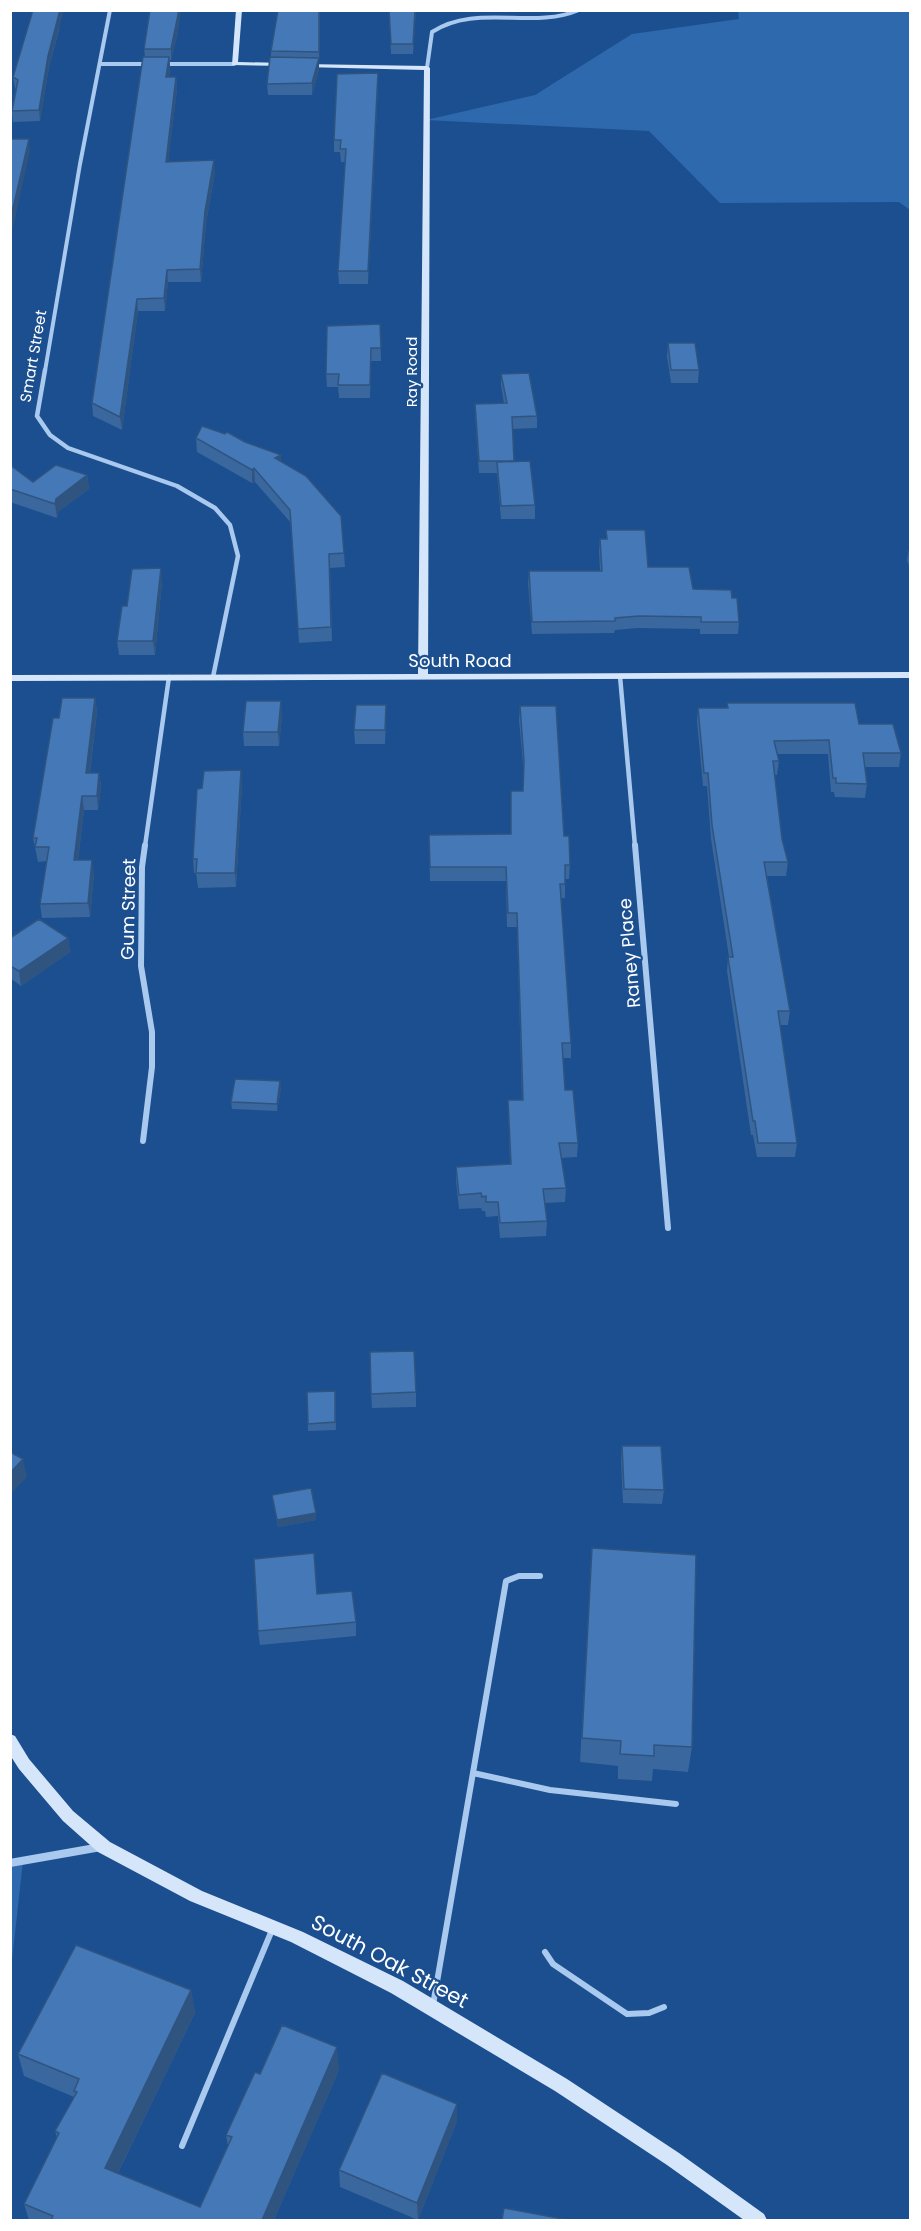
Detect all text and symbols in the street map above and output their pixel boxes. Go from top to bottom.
street label: Smart Street [15,308,51,404]
street label: Ray Road [401,337,422,407]
street label: South Road [408,648,512,673]
street label: Gum Street [115,858,141,960]
street label: Raney Place [612,897,646,1009]
street label: South Oak Street [306,1907,474,2015]

